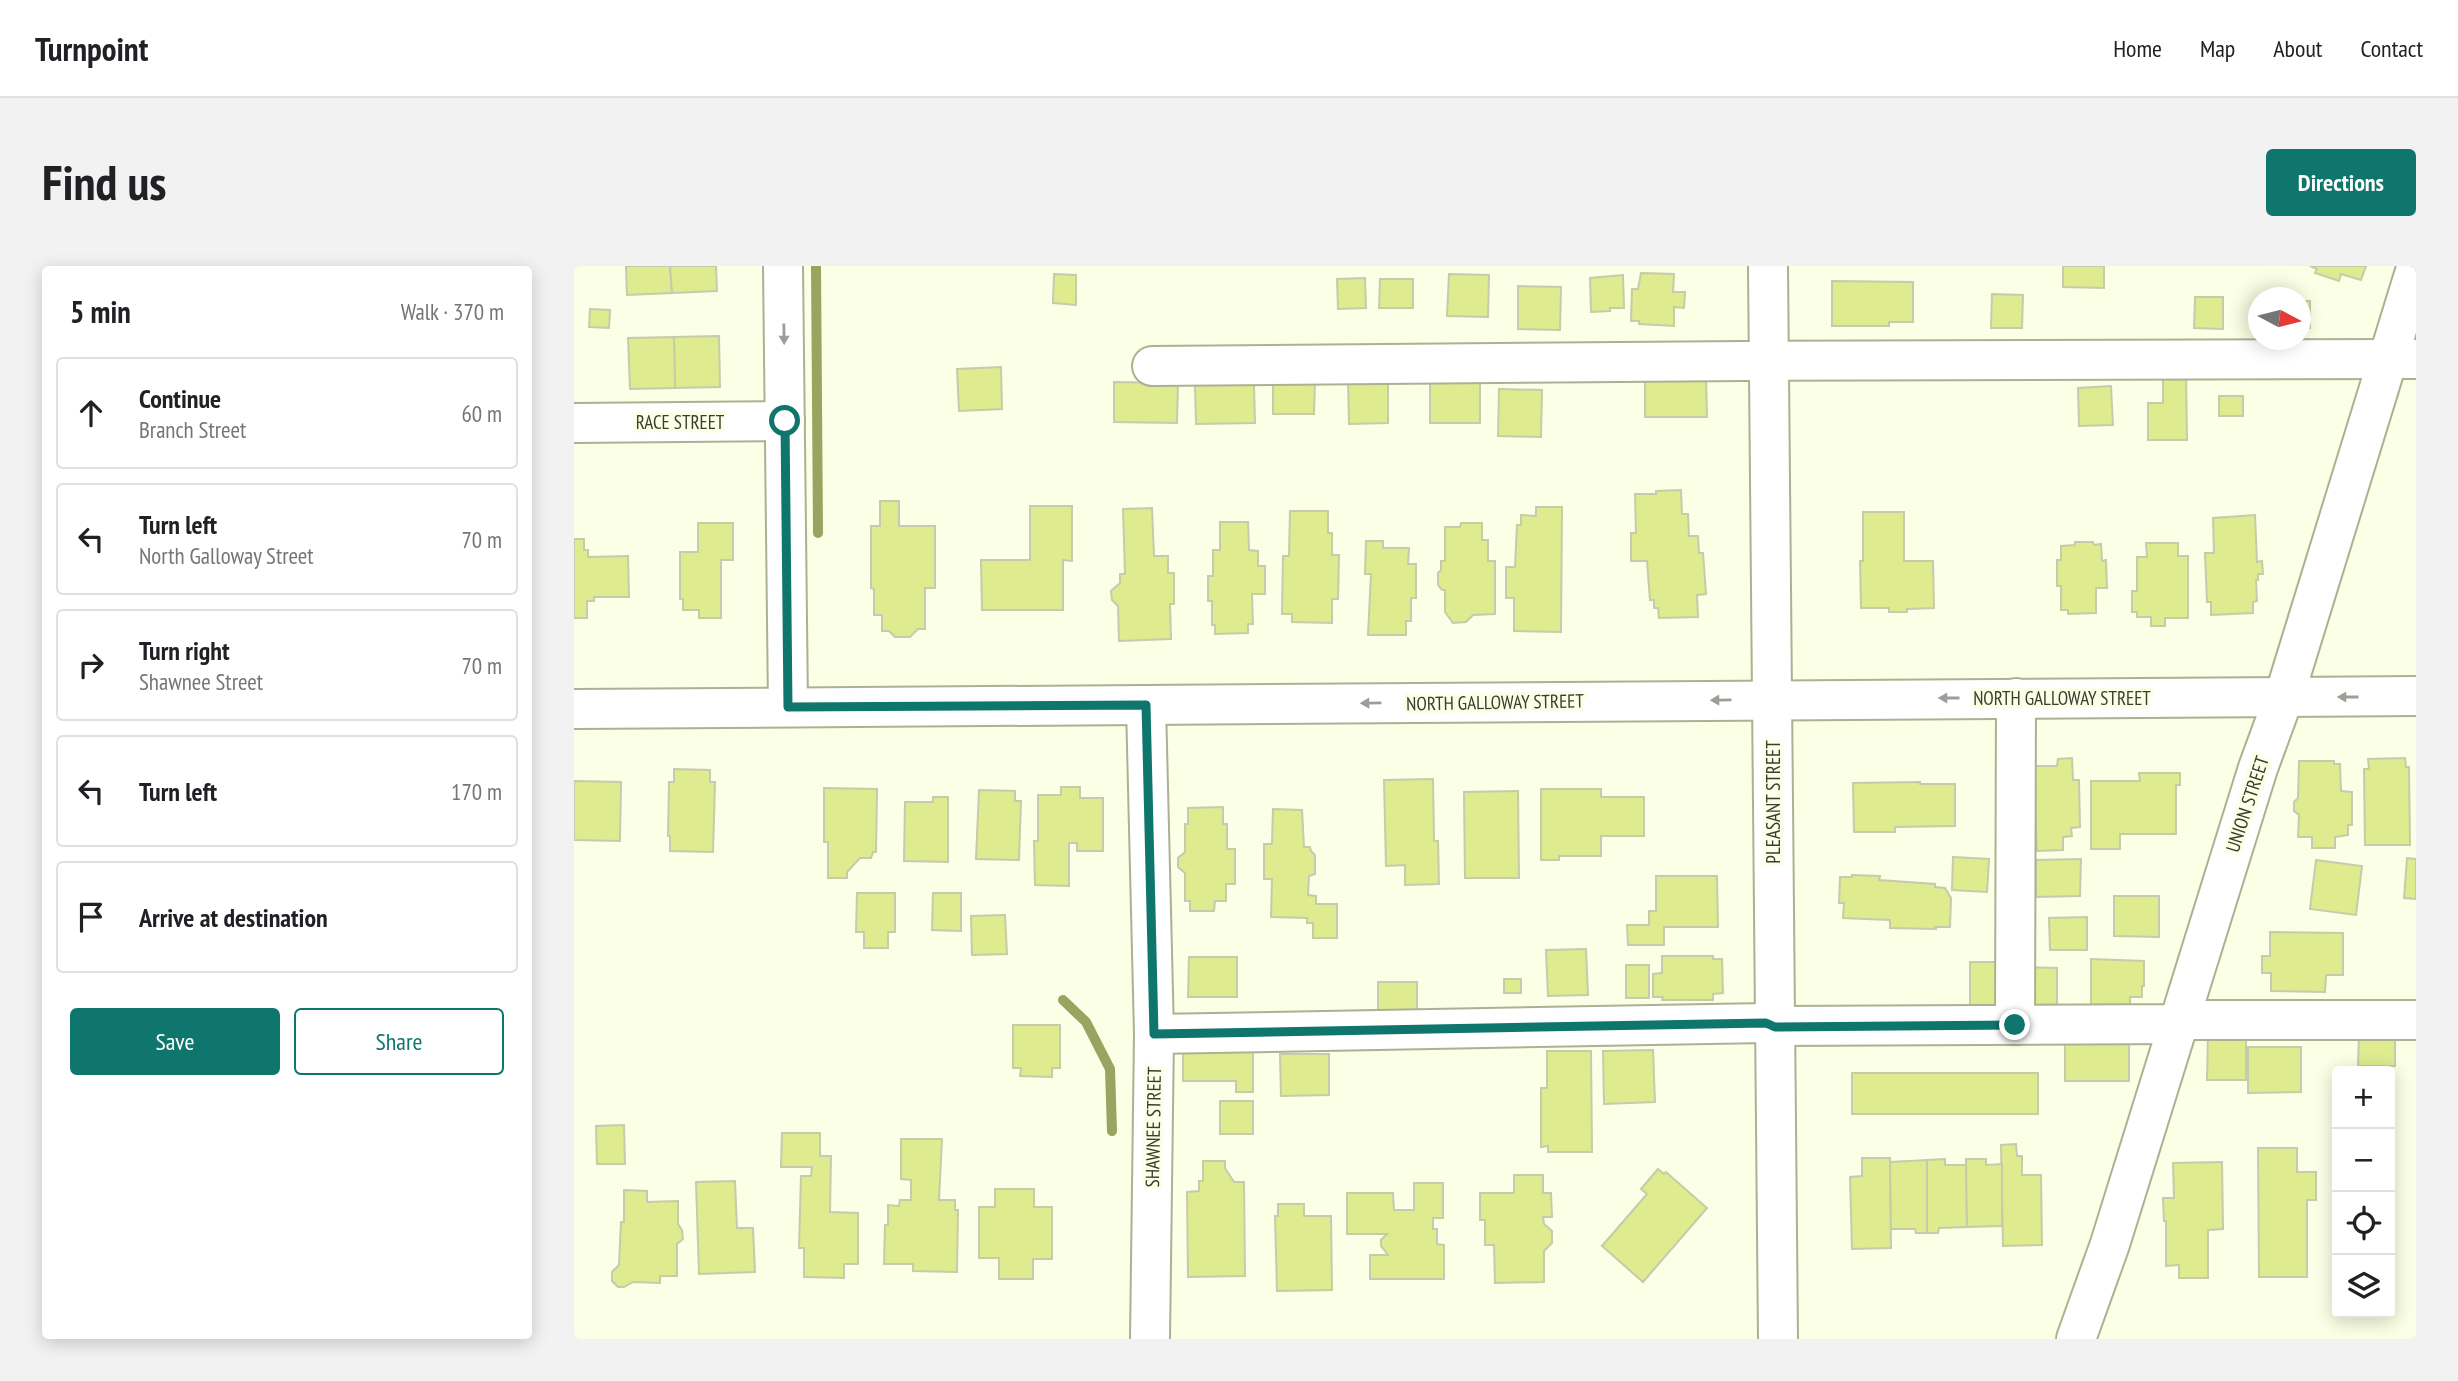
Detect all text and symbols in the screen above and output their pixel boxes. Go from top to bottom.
text: Turnpoint [35,27,148,70]
text: Home [2113,33,2162,64]
text: Map [2200,33,2235,64]
text: About [2273,33,2322,64]
text: Contact [2360,33,2423,64]
button: Directions [2266,149,2416,216]
text: Find us [42,150,166,214]
north arrow [2248,287,2311,350]
text: 5 min [70,292,131,331]
text: Walk · 370 m [401,297,504,326]
one-way arrow [778,323,790,345]
text: Continue [139,382,221,415]
icon: ahead [72,394,110,432]
text: 60 m [461,399,502,428]
route start [769,405,800,436]
street label: RACE STREET [636,410,725,434]
text: Branch Street [139,415,246,444]
text: Turn left [139,508,217,541]
icon: left [72,520,110,558]
text: 70 m [461,525,502,554]
text: North Galloway Street [139,541,314,570]
text: Turn right [139,634,230,667]
icon: right [72,646,110,684]
text: 70 m [461,651,502,680]
text: Shawnee Street [139,667,263,696]
street label: NORTH GALLOWAY STREET [1973,686,2151,710]
street label: NORTH GALLOWAY STREET [1406,688,1585,716]
one-way arrow [2337,691,2359,703]
one-way arrow [1938,693,1960,704]
one-way arrow [1710,694,1732,706]
one-way arrow [1360,697,1382,709]
street label: PLEASANT STREET [1761,740,1785,864]
street label: UNION STREET [2220,752,2274,855]
icon: left [72,772,110,810]
text: Turn left [139,775,217,808]
text: 170 m [451,777,502,806]
icon: arrive [72,898,110,936]
text: Arrive at destination [139,901,328,934]
button: Save [70,1008,280,1075]
button: Share [294,1008,504,1075]
route end [1999,1009,2030,1040]
street label: SHAWNEE STREET [1140,1066,1166,1188]
map controls [2332,1066,2395,1318]
button: + [2332,1066,2395,1129]
button: − [2332,1129,2395,1192]
button: locate [2332,1192,2395,1255]
button: layers [2332,1255,2395,1318]

